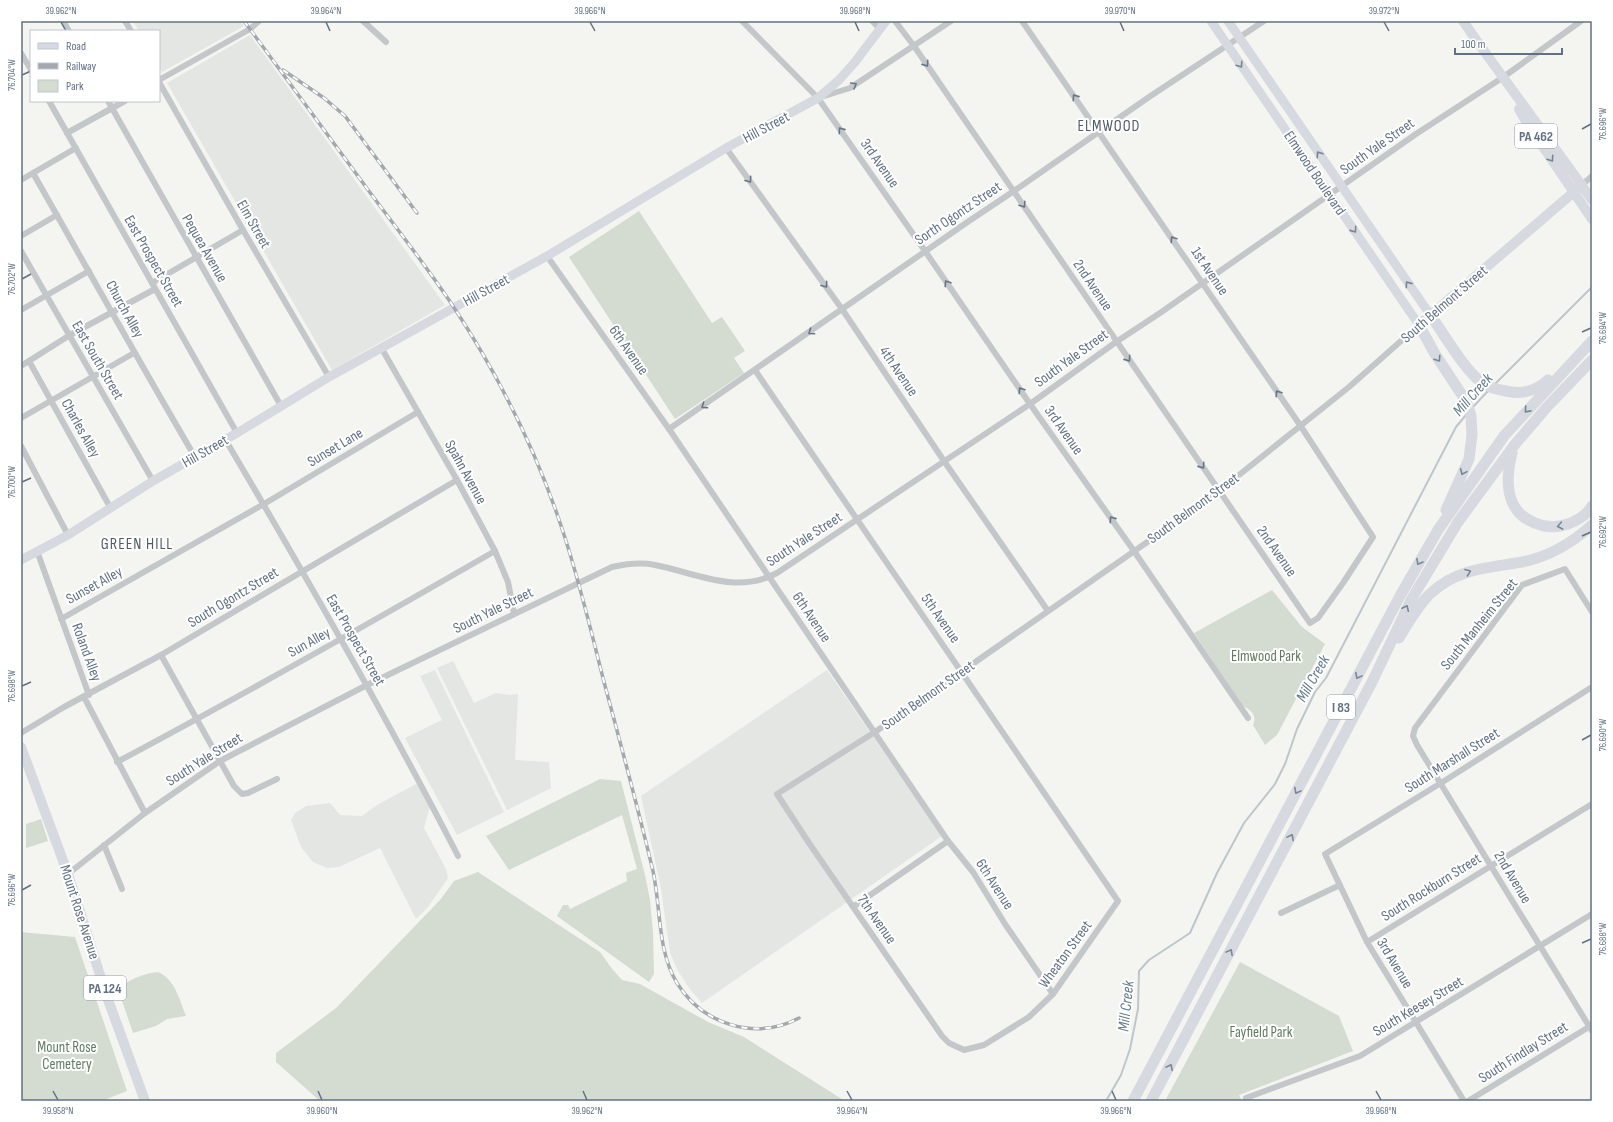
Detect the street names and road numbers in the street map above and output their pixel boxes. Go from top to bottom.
street label: Hill Street [740,107,793,148]
street label: South Yale Street [1336,114,1419,179]
road number: PA 462 [1515,124,1557,148]
street label: Elmwood Boulevard [1279,128,1350,219]
street label: 3rd Avenue [856,135,903,192]
street label: Sorth Ogontz Street [911,177,1006,249]
street label: Elm Street [232,197,275,252]
street label: Pequea Avenue [177,211,232,286]
street label: East Prospect Street [120,212,188,311]
street label: 1st Avenue [1187,243,1233,299]
street label: 2nd Avenue [1069,256,1117,315]
street label: South Belmont Street [1397,261,1492,347]
street label: Hill Street [460,270,513,311]
street label: Church Alley [101,277,148,341]
street label: East South Street [67,317,128,403]
street label: 6th Avenue [605,322,653,379]
street label: South Yale Street [1031,325,1112,392]
street label: 4th Avenue [875,343,922,400]
street label: Charles Alley [57,396,105,461]
street label: 3rd Avenue [1040,402,1087,459]
street label: Sunset Lane [304,424,366,471]
street label: Hill Street [179,430,232,472]
street label: Spahn Avenue [440,437,491,508]
street label: South Belmont Street [1144,468,1243,548]
street label: South Yale Street [763,508,846,571]
street label: 2nd Avenue [1252,522,1301,580]
street label: Sunset Alley [63,562,126,609]
street label: South Ogontz Street [184,563,282,632]
street label: South Manheim Street [1437,574,1522,674]
street label: South Yale Street [450,583,537,638]
street label: 6th Avenue [788,588,835,646]
street label: 5th Avenue [917,590,964,647]
street label: East Prospect Street [322,591,390,690]
street label: Roland Alley [67,620,106,684]
street label: Sun Alley [285,623,334,662]
street label: South Belmont Street [878,656,979,734]
road number: I 83 [1327,695,1355,719]
street label: South Marshall Street [1401,723,1504,797]
street label: South Yale Street [163,728,246,790]
street label: 2nd Avenue [1490,848,1536,907]
street label: South Rockburn Street [1378,849,1485,926]
street label: 6th Avenue [971,855,1018,913]
street label: Mount Rose Avenue [55,862,104,962]
street label: 7th Avenue [853,891,900,948]
street label: Wheaton Street [1034,916,1097,992]
street label: 3rd Avenue [1372,935,1417,992]
street label: South Keesey Street [1370,972,1467,1041]
road number: PA 124 [84,976,126,1000]
street label: South Findlay Street [1475,1017,1572,1087]

